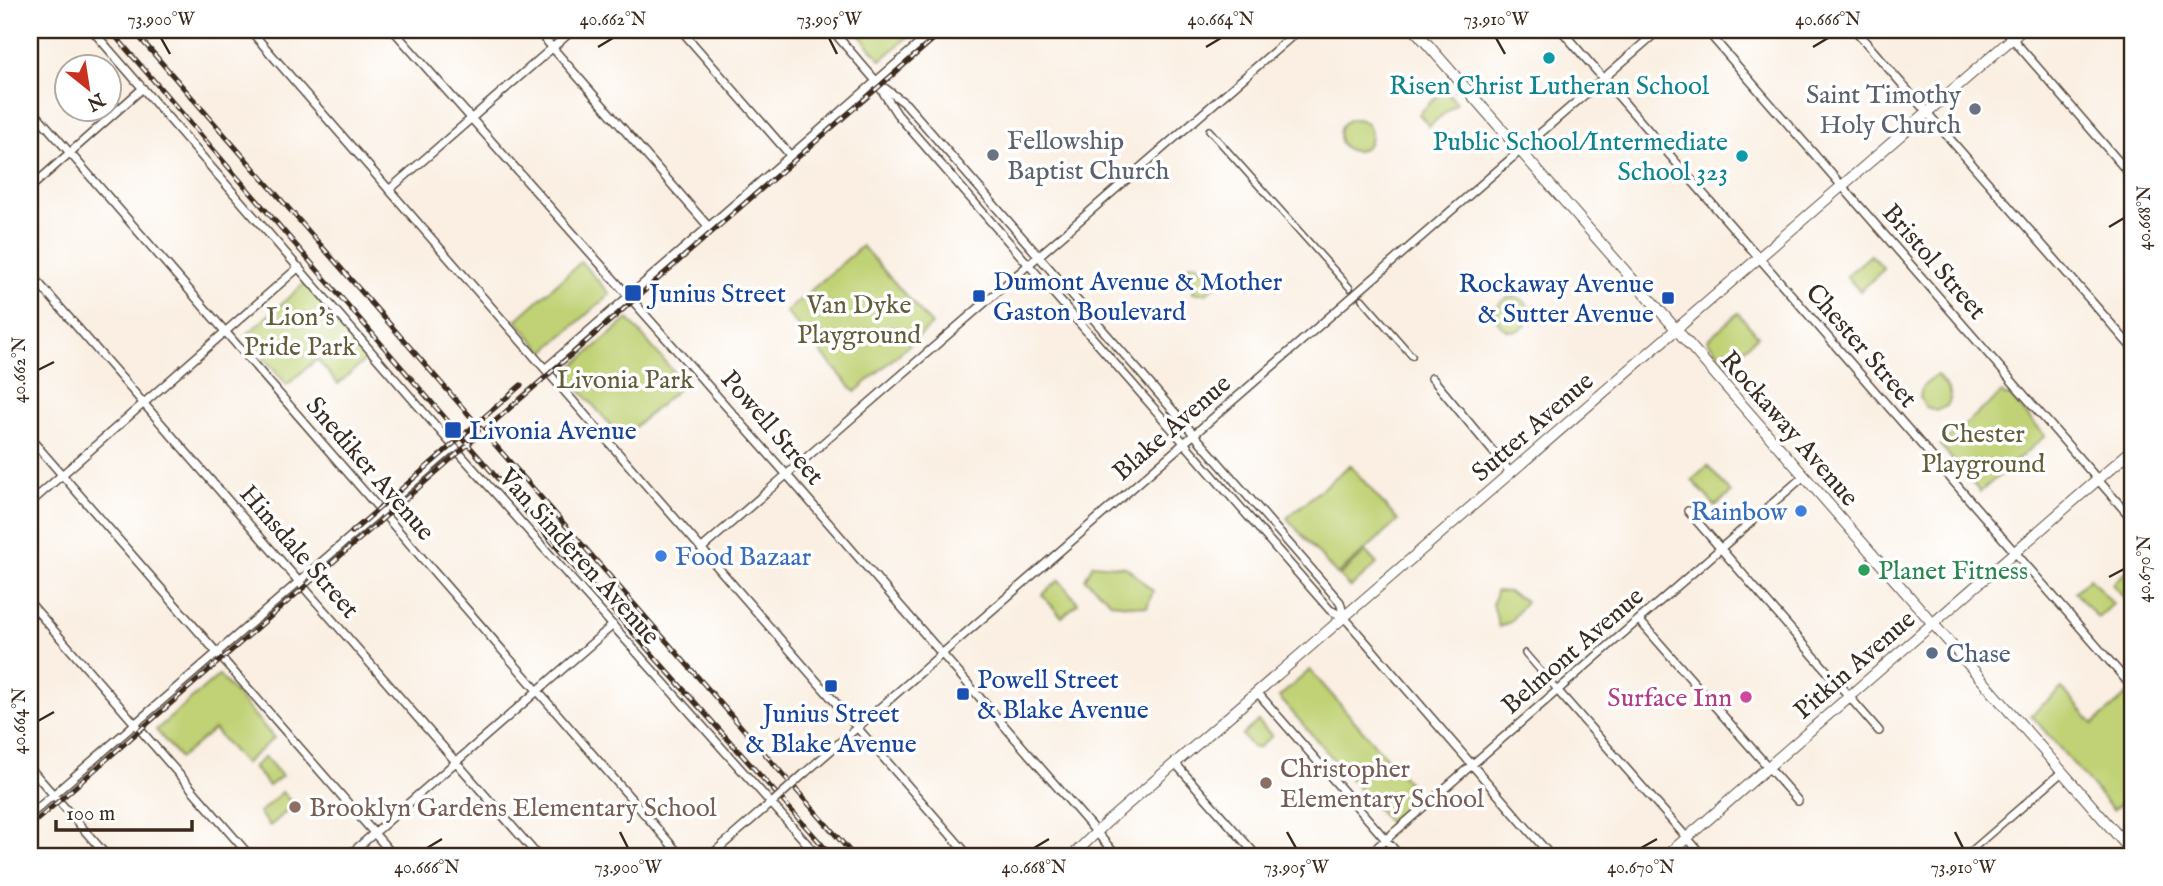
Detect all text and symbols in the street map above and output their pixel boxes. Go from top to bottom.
text: 73.900°W [127,9,196,32]
text: 40.662°N [580,9,647,32]
text: 73.905°W [796,9,862,32]
text: 40.664°N [1188,9,1255,32]
text: 73.910°W [1463,9,1529,32]
text: 40.666°N [1795,9,1861,32]
marker: Risen Christ Lutheran School [1541,50,1557,66]
north arrow [52,52,122,122]
place label: Risen Christ Lutheran School [1389,70,1710,103]
place label: Saint Timothy Holy Church [1806,79,1961,142]
text: N [82,86,109,116]
marker: Saint Timothy Holy Church [1967,101,1983,117]
place label: Fellowship Baptist Church [1007,125,1170,188]
place label: Public School/Intermediate School 323 [1433,126,1728,189]
marker: Fellowship Baptist Church [985,147,1001,163]
marker: Public School/Intermediate School 323 [1734,148,1750,164]
text: 40.668°N [2134,185,2157,251]
street label: Bristol Street [1875,197,1993,327]
place label: Dumont Avenue & Mother Gaston Boulevard [993,266,1283,329]
place label: Rockaway Avenue & Sutter Avenue [1458,268,1654,331]
street label: Chester Street [1798,277,1924,415]
place label: Junius Street [646,278,786,311]
marker: Junius Street [623,283,643,303]
marker: Dumont Avenue & Mother Gaston Boulevard [971,288,987,304]
park label: Van Dyke Playground [797,289,921,352]
marker: Rockaway Avenue & Sutter Avenue [1660,290,1676,306]
park label: Lion's Pride Park [244,301,357,364]
text: 40.662°N [9,336,32,403]
street label: Rockaway Avenue [1712,344,1866,514]
park label: Livonia Park [556,364,695,397]
street label: Powell Street [713,364,831,492]
street label: Sutter Avenue [1465,365,1601,489]
street label: Blake Avenue [1106,368,1238,489]
street label: Snediker Avenue [298,390,441,548]
place label: Livonia Avenue [469,415,637,448]
park label: Chester Playground [1921,418,2045,481]
marker: Livonia Avenue [443,420,463,440]
street label: Van Sinderen Avenue [490,461,667,652]
street label: Hinsdale Street [232,478,366,626]
place label: Rainbow [1691,496,1788,529]
marker: Rainbow [1793,503,1809,519]
text: 40.670°N [2134,535,2157,603]
place label: Food Bazaar [675,541,812,574]
marker: Food Bazaar [653,548,669,564]
place label: Planet Fitness [1878,555,2028,588]
marker: Planet Fitness [1856,562,1872,578]
street label: Belmont Avenue [1495,580,1651,722]
street label: Pitkin Avenue [1787,603,1923,727]
place label: Chase [1946,638,2011,671]
marker: Chase [1924,645,1940,661]
place label: Powell Street & Blake Avenue [977,664,1149,727]
marker: Junius Street & Blake Avenue [823,678,839,694]
place label: Surface Inn [1607,682,1732,715]
marker: Powell Street & Blake Avenue [955,686,971,702]
text: 40.664°N [9,687,32,754]
marker: Surface Inn [1738,689,1754,705]
place label: Junius Street & Blake Avenue [745,698,917,761]
place label: Christopher Elementary School [1280,753,1485,816]
marker: Christopher Elementary School [1258,775,1274,791]
scale bar [56,788,192,832]
place label: Brooklyn Gardens Elementary School [309,792,718,825]
marker: Brooklyn Gardens Elementary School [287,799,303,815]
text: 100 m [66,801,115,828]
text: 40.666°N [394,857,460,880]
text: 73.900°W [594,857,663,880]
text: 40.668°N [1001,857,1067,880]
text: 73.905°W [1263,857,1329,880]
text: 40.670°N [1607,857,1675,880]
text: 73.910°W [1930,857,1996,880]

